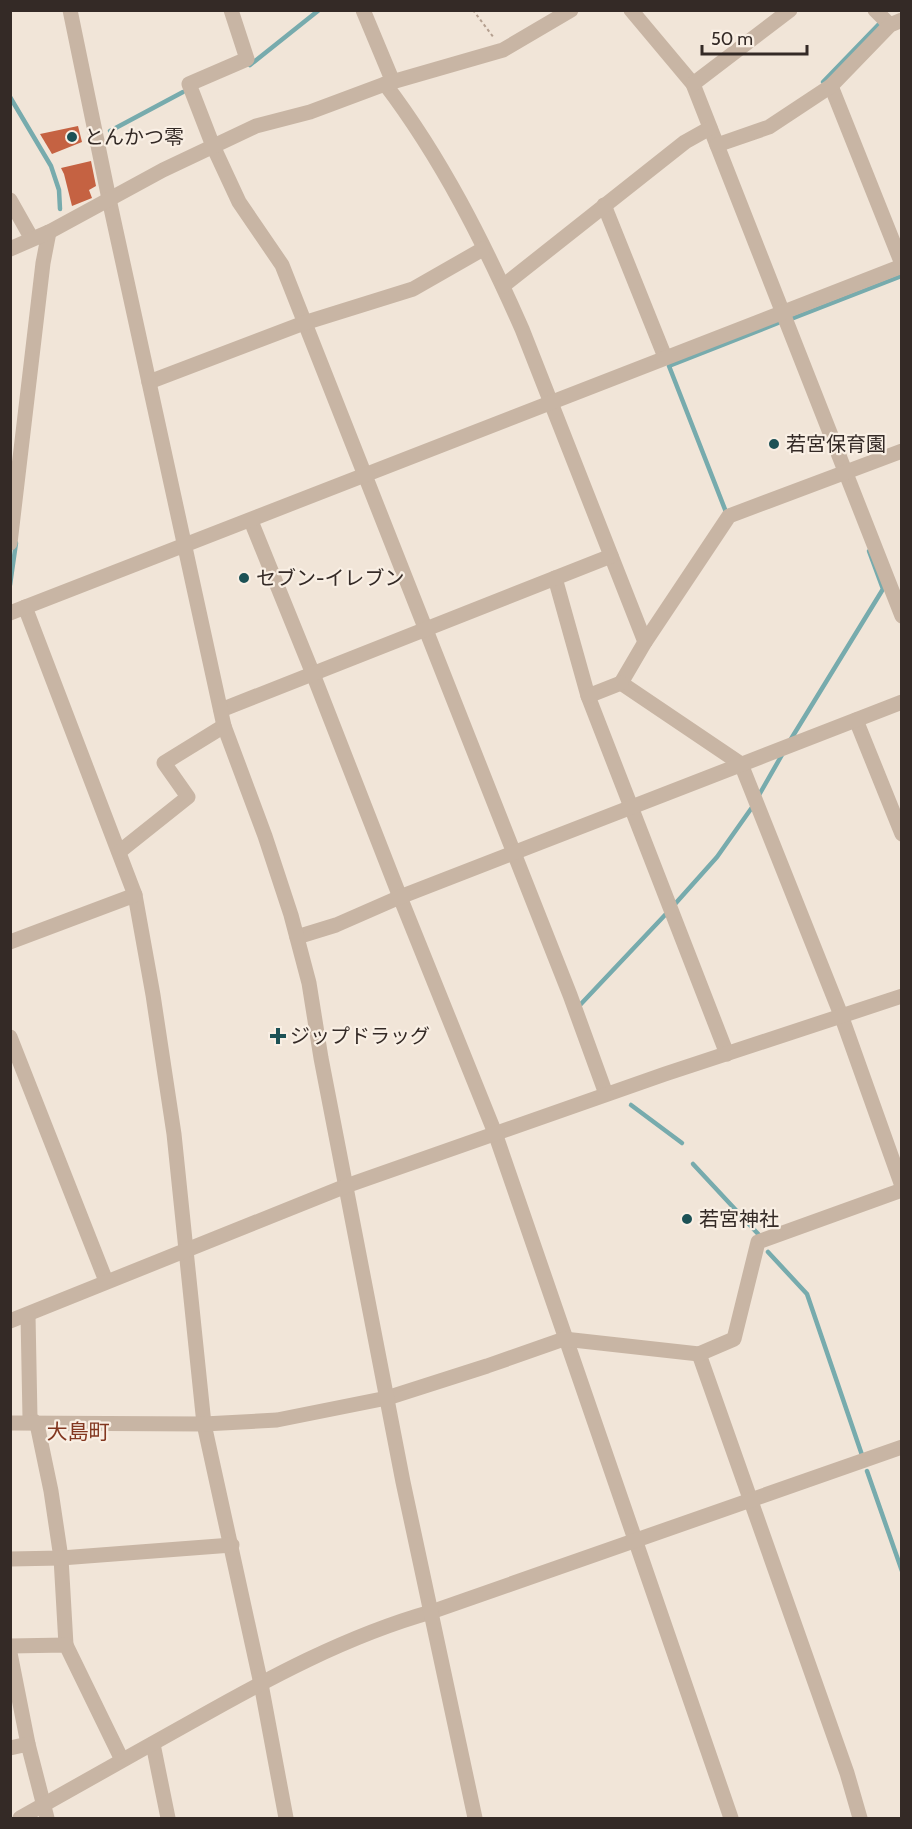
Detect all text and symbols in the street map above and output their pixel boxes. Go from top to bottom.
scale bar [702,18,807,56]
text: 50 m [711,28,753,50]
place label: とんかつ零 [84,125,184,149]
marker: とんかつ零 [65,130,79,144]
place label: 若宮保育園 [786,432,886,456]
marker: 若宮保育園 [767,437,781,451]
place label: セブン-イレブン [256,566,404,590]
marker: セブン-イレブン [237,571,251,585]
place label: ジップドラッグ [290,1024,430,1048]
marker: ジップドラッグ [271,1029,285,1043]
place label: 若宮神社 [699,1207,779,1231]
marker: 若宮神社 [680,1212,694,1226]
district label: 大島町 [47,1419,110,1444]

